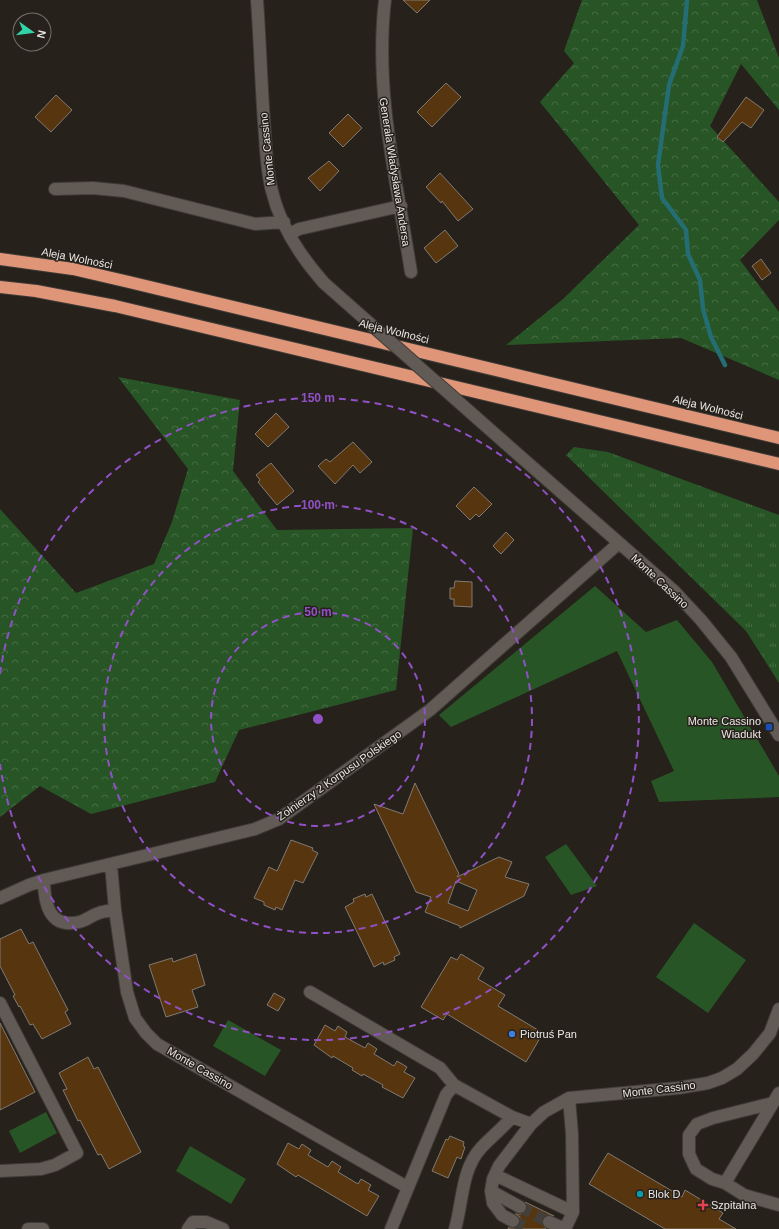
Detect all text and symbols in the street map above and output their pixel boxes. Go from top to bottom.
north arrow [12,12,52,52]
text: N [35,29,48,40]
street label: Generała Władysława Andersa [377,97,413,248]
street label: Monte Cassino [257,112,277,186]
street label: Aleja Wolności [41,245,113,271]
street label: Aleja Wolności [358,316,430,346]
text: 150 m [301,391,335,405]
street label: Aleja Wolności [672,392,744,422]
text: 100 m [301,498,335,512]
street label: Monte Cassino [629,552,691,610]
text: 50 m [304,605,332,619]
centre of rings [311,712,325,726]
place label: Monte Cassino Wiadukt [688,715,761,740]
marker: Monte Cassino Wiadukt [764,722,774,732]
street label: Żołnierzy 2 Korpusu Polskiego [275,727,403,823]
place label: Piotruś Pan [520,1028,577,1040]
marker: Piotruś Pan [507,1029,517,1039]
street label: Monte Cassino [165,1044,235,1092]
street label: Monte Cassino [622,1079,696,1099]
place label: Blok D [648,1188,680,1200]
marker: Blok D [635,1189,645,1199]
place label: Szpitalna [711,1199,757,1211]
marker: Szpitalna [698,1200,708,1210]

